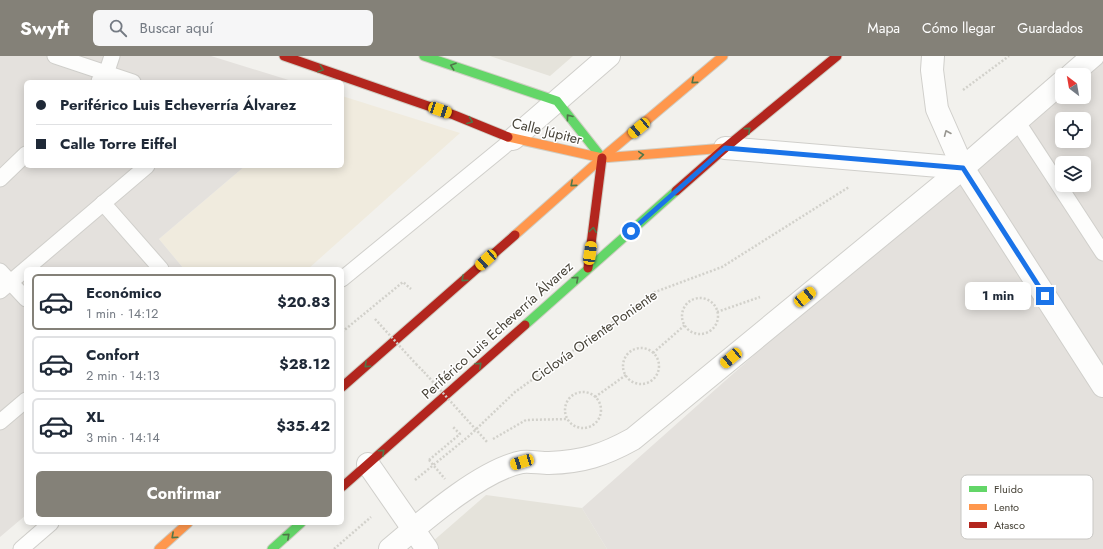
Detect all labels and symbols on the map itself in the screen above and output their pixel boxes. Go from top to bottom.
one-way arrow [450,62,457,70]
one-way arrow [317,64,324,73]
north arrow [1055,68,1091,104]
one-way arrow [691,77,698,84]
car [427,100,453,120]
street label: Calle Júpiter [510,113,584,149]
one-way arrow [567,114,574,121]
car [626,116,652,140]
one-way arrow [467,117,474,125]
one-way arrow [743,127,751,134]
one-way arrow [944,129,952,137]
one-way arrow [638,151,644,160]
one-way arrow [570,179,577,186]
route start [622,222,640,240]
one-way arrow [588,227,597,233]
car [582,240,598,266]
car [473,248,499,272]
street label: Periférico Luis Echeverría Álvarez [417,256,577,403]
one-way arrow [462,274,469,281]
one-way arrow [571,276,579,284]
callout: 1 min [965,282,1031,310]
street label: Ciclovía Oriente-Poniente [527,285,661,387]
car [792,285,818,309]
route end [1036,287,1054,305]
car [718,346,744,370]
one-way arrow [364,360,372,367]
one-way arrow [474,363,482,370]
one-way arrow [377,449,384,456]
car [509,453,535,471]
legend [961,475,1093,539]
text: Fluido [994,481,1023,497]
text: Lento [994,499,1019,515]
text: Atasco [994,517,1025,533]
one-way arrow [171,531,178,538]
one-way arrow [282,534,289,541]

